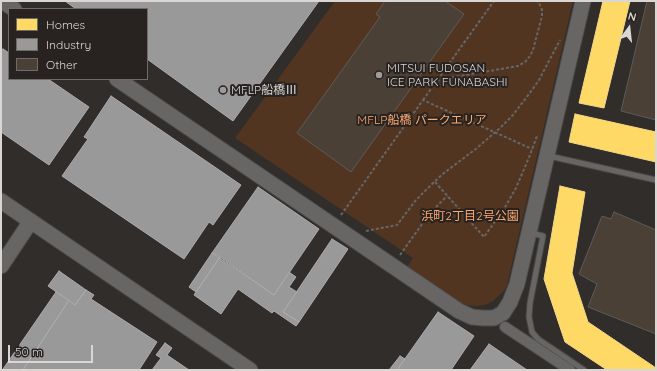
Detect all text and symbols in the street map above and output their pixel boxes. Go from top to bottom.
legend [8,8,148,80]
north arrow [609,8,649,48]
text: N [626,9,638,24]
text: Homes [46,17,85,32]
text: Industry [46,37,91,52]
text: Other [46,57,77,72]
place label: MITSUI FUDOSAN ICE PARK FUNABASHI [387,61,508,89]
marker: MITSUI FUDOSAN ICE PARK FUNABASHI [374,70,384,80]
place label: MFLP船橋Ⅲ [231,83,297,97]
marker: MFLP船橋Ⅲ [218,85,228,95]
park label: MFLP船橋 パークエリア [357,113,487,127]
park label: 浜町2丁目2号公園 [421,209,519,223]
scale bar [10,337,95,363]
text: 50 m [15,344,43,359]

